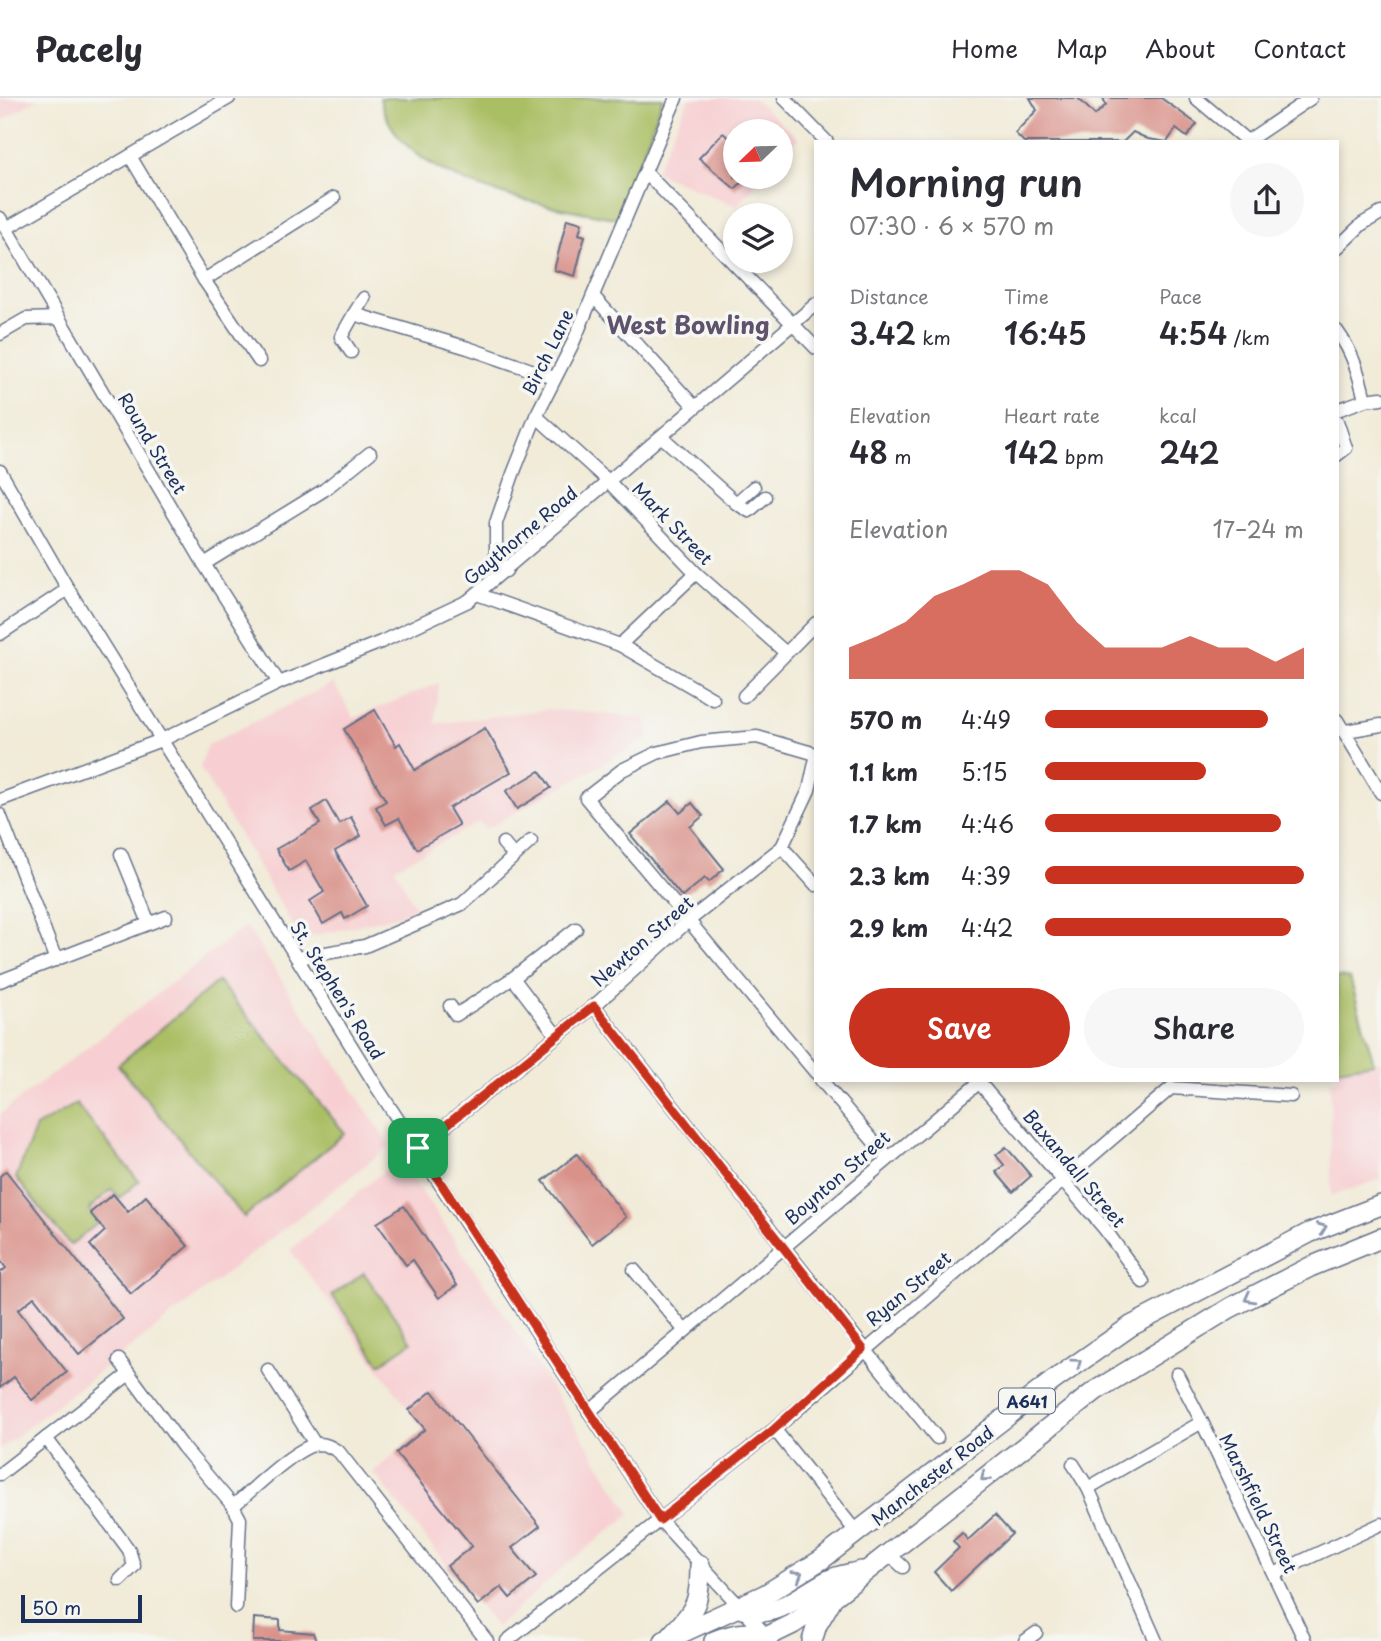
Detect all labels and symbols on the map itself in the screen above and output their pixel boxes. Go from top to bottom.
north arrow [723,119,793,189]
street label: Birch Lane [514,304,580,400]
district label: West Bowling [606,306,770,342]
street label: Round Street [112,387,194,499]
street label: Mark Street [626,475,720,571]
street label: Gaythorne Road [457,479,583,591]
street label: Newton Street [585,889,699,993]
street label: St. Stephen's Road [284,915,392,1065]
street label: Baxandall Street [1017,1103,1133,1233]
pin [388,1118,448,1178]
street label: Boynton Street [778,1124,896,1230]
one-way arrow [1315,1223,1327,1237]
street label: Ryan Street [859,1244,957,1332]
one-way arrow [1244,1290,1256,1303]
one-way arrow [1069,1359,1082,1371]
road number: A641 [999,1388,1055,1414]
street label: Manchester Road [865,1419,999,1531]
street label: Marshfield Street [1213,1429,1305,1577]
one-way arrow [980,1469,993,1482]
one-way arrow [790,1570,803,1583]
scale bar [21,1592,142,1624]

